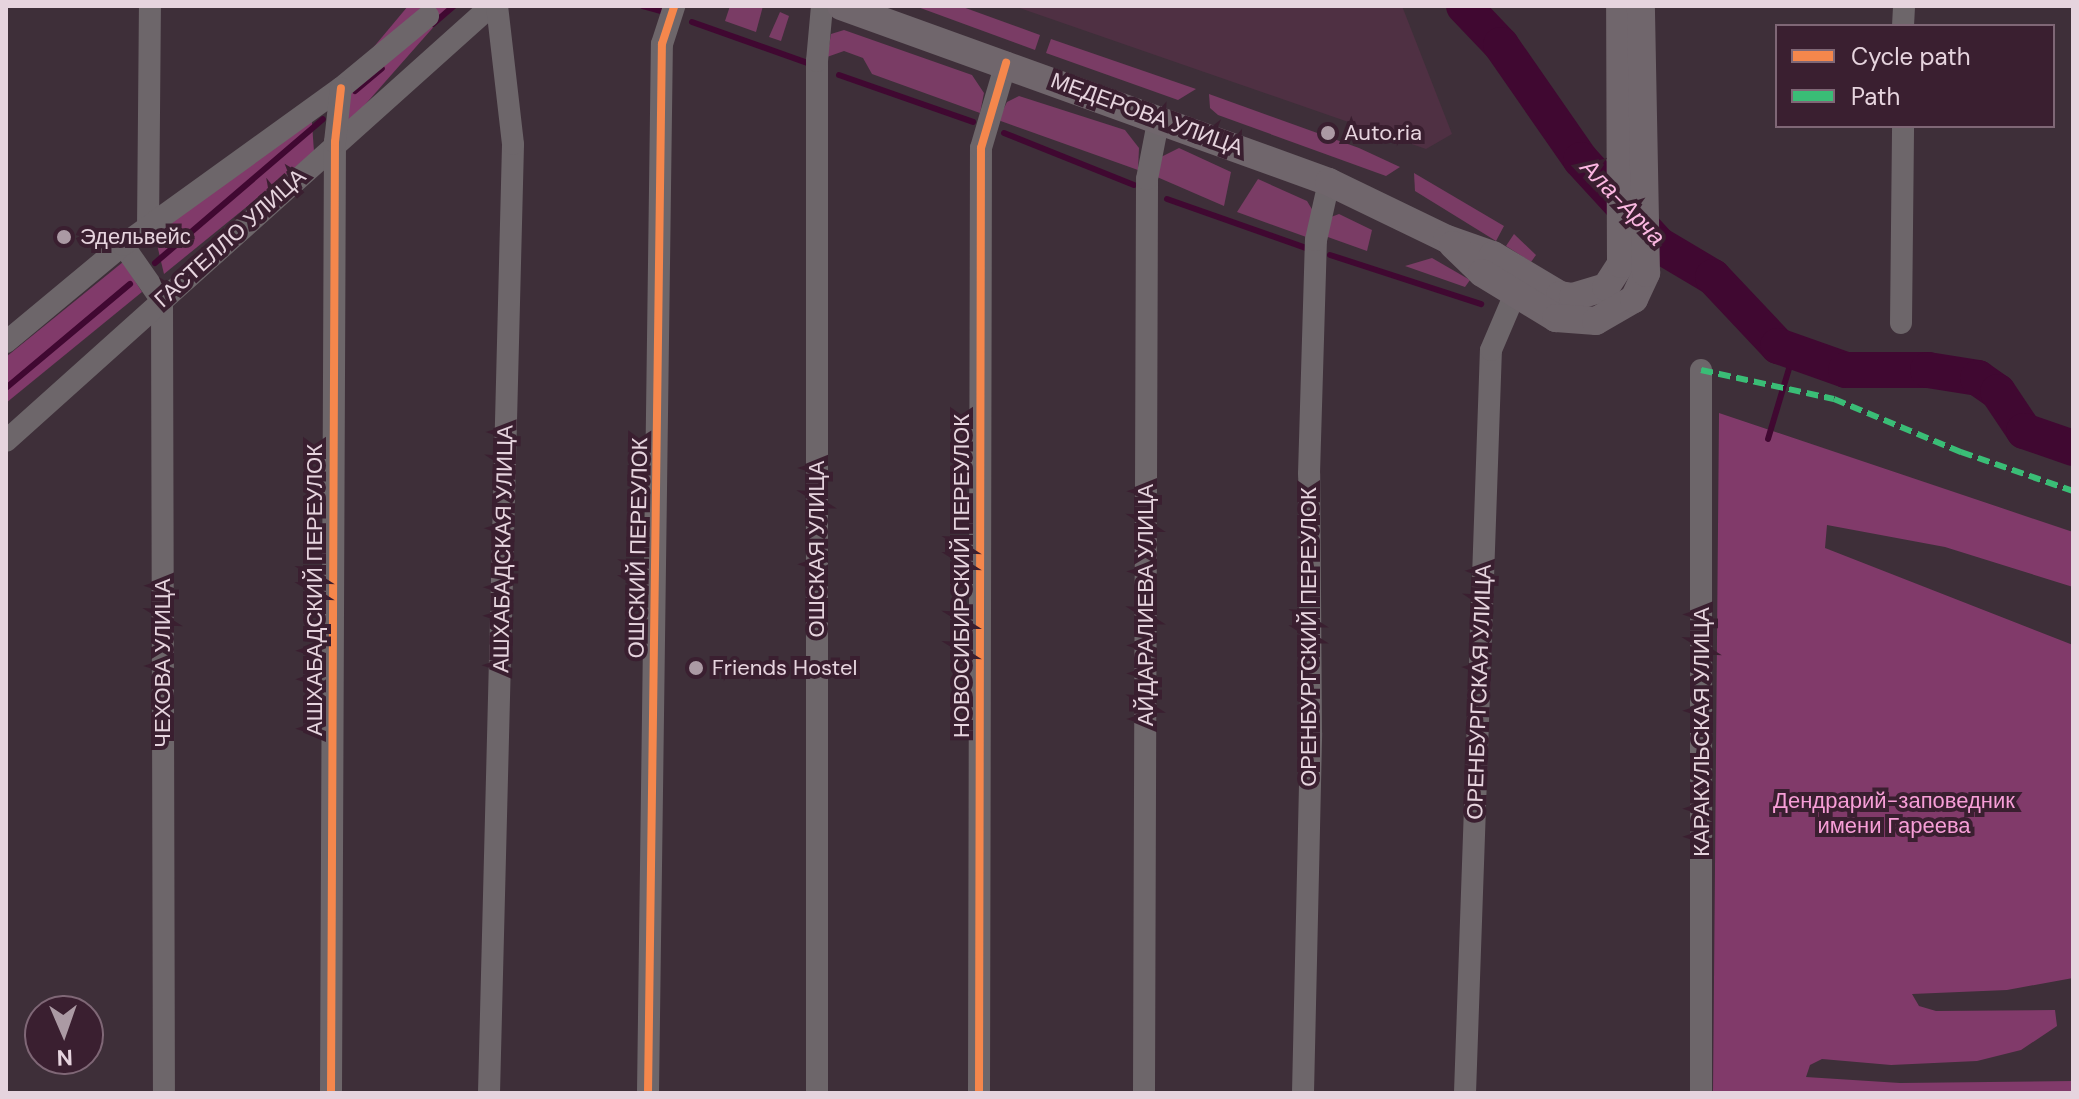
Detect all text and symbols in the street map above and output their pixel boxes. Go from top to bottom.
legend [1775,24,2055,128]
text: Cycle path [1851,41,1970,72]
street label: МЕДЕРОВА УЛИЦА [1047,67,1247,161]
text: Path [1851,81,1900,112]
place label: Auto.ria [1344,120,1422,146]
marker: Auto.ria [1319,124,1337,142]
water label: Ала-Арча [1575,153,1671,251]
street label: ГАСТЕЛЛО УЛИЦА [149,163,311,313]
place label: Эдельвейс [80,224,191,250]
marker: Эдельвейс [55,228,73,246]
street label: НОВОСИБИРСКИЙ ПЕРЕУЛОК [949,414,975,738]
street label: АШХАБАДСКАЯ УЛИЦА [488,425,518,673]
street label: ОШСКИЙ ПЕРЕУЛОК [623,437,653,659]
street label: АШХАБАДСКИЙ ПЕРЕУЛОК [302,444,328,736]
street label: ОШСКАЯ УЛИЦА [804,461,830,637]
street label: АЙДАРАЛИЕВА УЛИЦА [1133,484,1159,726]
street label: ОРЕНБУРГСКИЙ ПЕРЕУЛОК [1296,487,1322,787]
street label: ОРЕНБУРГСКАЯ УЛИЦА [1461,564,1497,820]
street label: ЧЕХОВА УЛИЦА [150,578,176,748]
street label: КАРАКУЛЬСКАЯ УЛИЦА [1689,607,1715,857]
place label: Friends Hostel [712,655,857,681]
marker: Friends Hostel [687,659,705,677]
park label: Дендрарий-заповедник имени Гареева [1773,787,2015,838]
north arrow [24,995,104,1075]
text: N [56,1043,73,1072]

